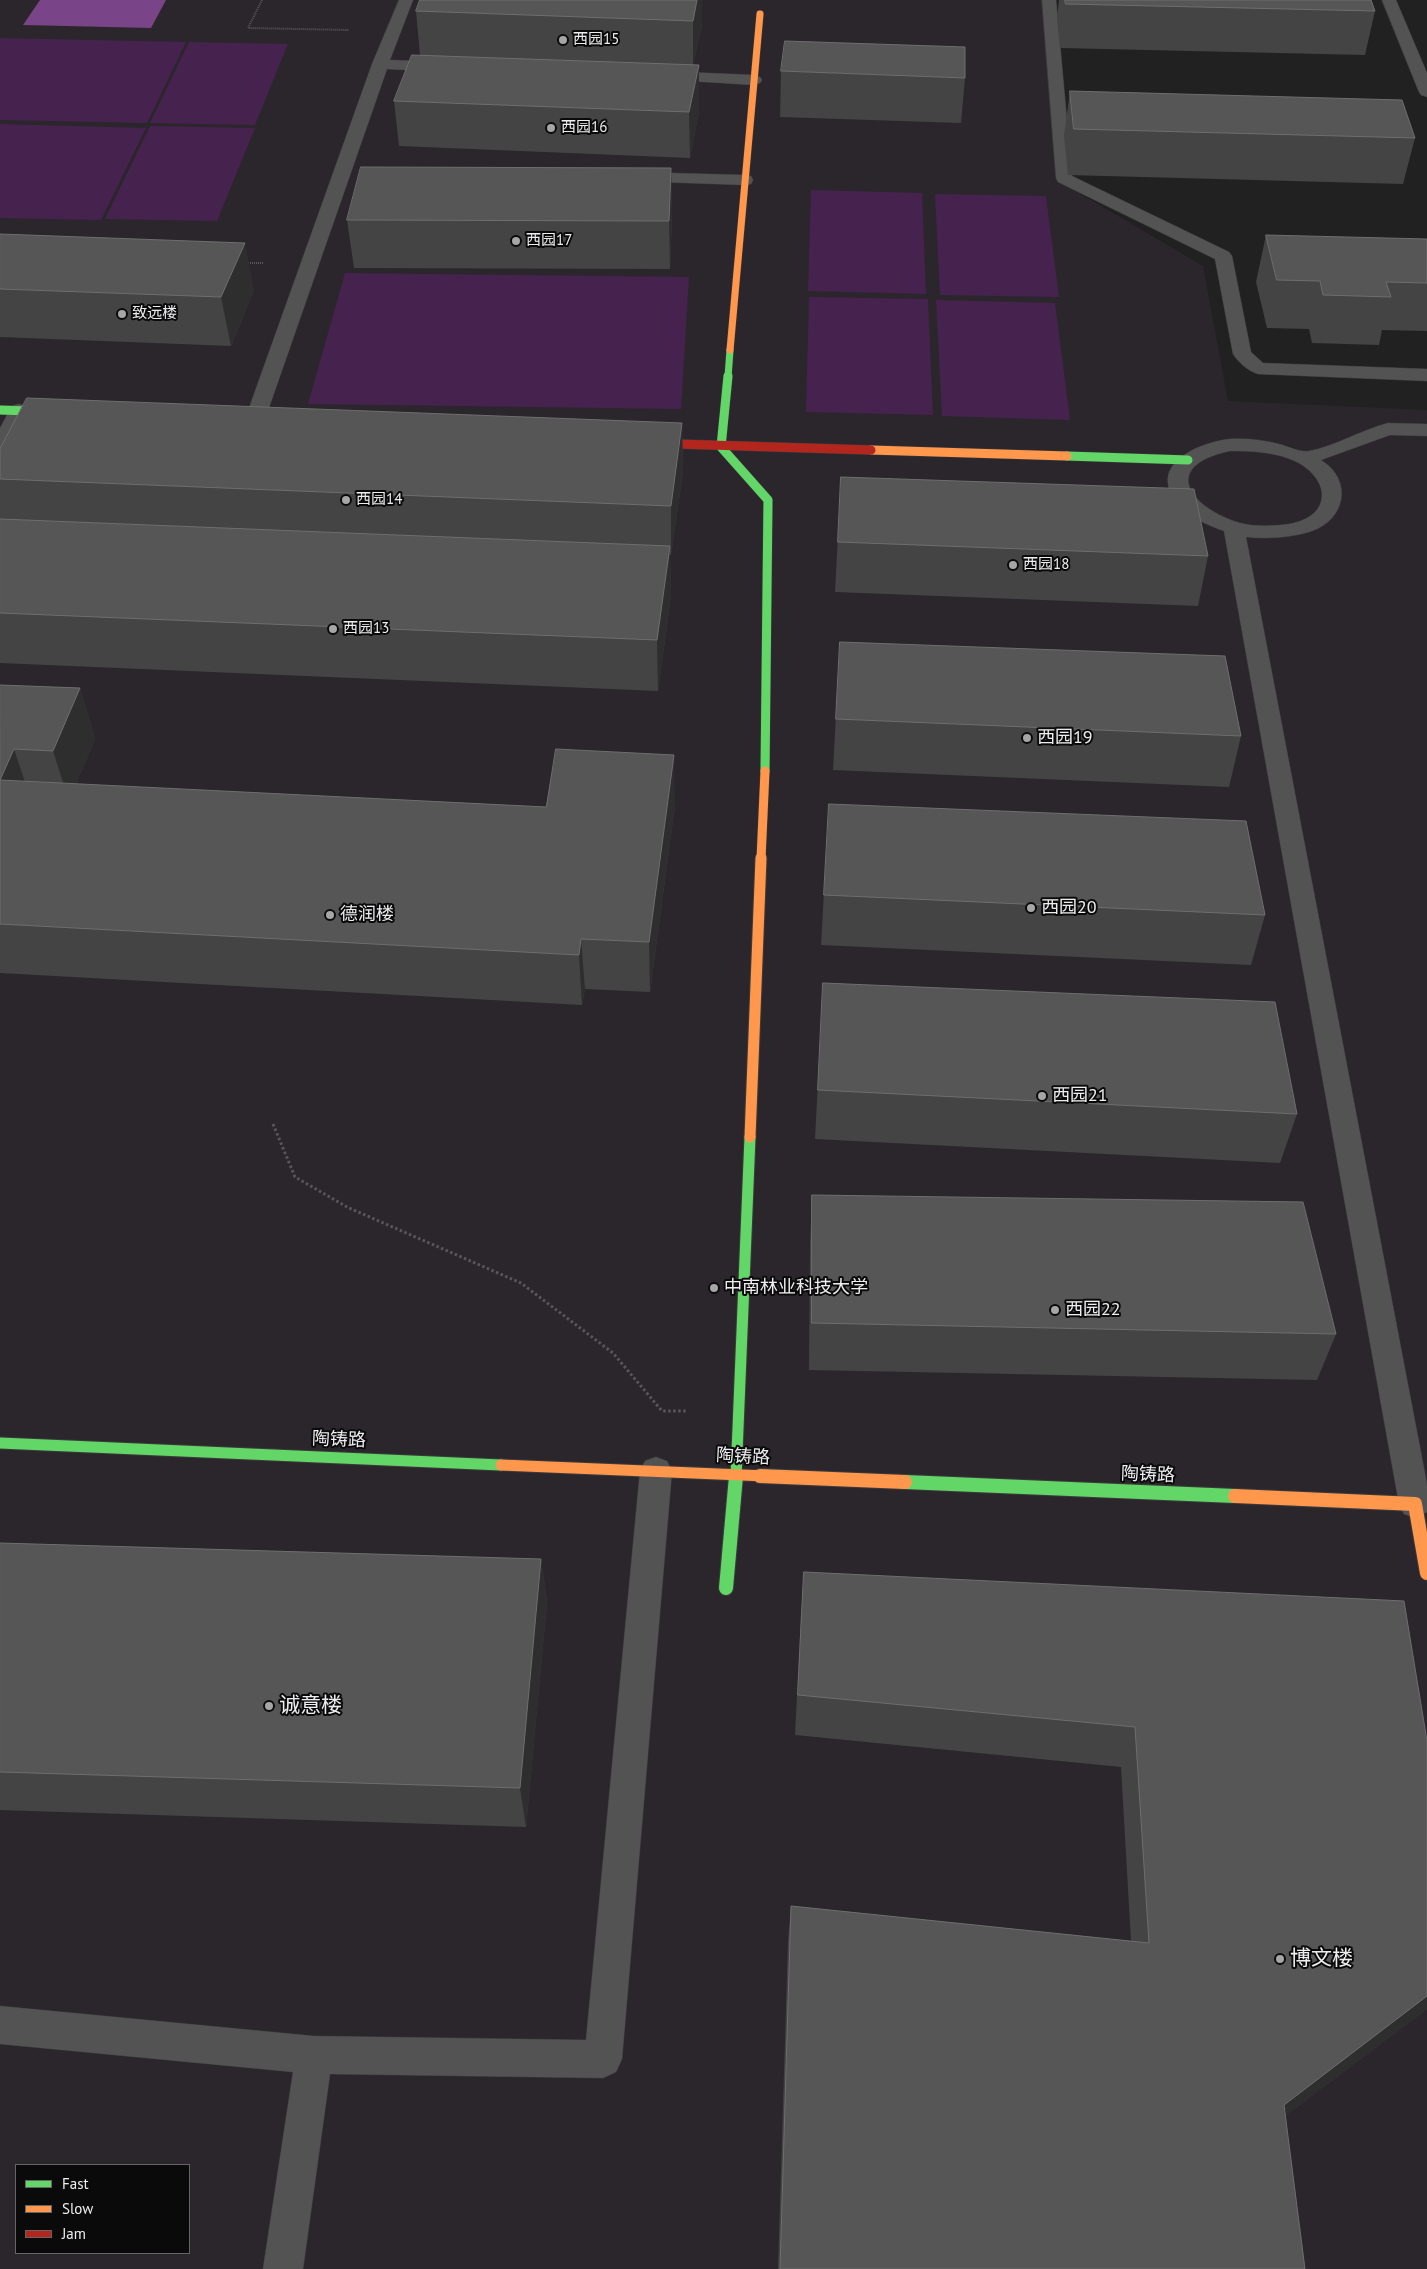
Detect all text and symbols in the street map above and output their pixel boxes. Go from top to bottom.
place label: 西园15 [573,31,619,49]
marker: 西园15 [557,34,569,46]
place label: 西园16 [561,119,607,137]
marker: 西园16 [545,122,557,134]
place label: 西园17 [526,232,572,250]
marker: 西园17 [510,235,522,247]
place label: 致远楼 [132,305,177,323]
marker: 致远楼 [116,308,128,320]
place label: 西园14 [356,491,402,509]
marker: 西园14 [340,494,352,506]
place label: 西园18 [1023,556,1069,574]
marker: 西园18 [1007,559,1019,571]
place label: 西园13 [343,620,389,638]
marker: 西园13 [327,623,339,635]
place label: 西园19 [1037,727,1093,749]
marker: 西园19 [1021,732,1033,744]
place label: 西园20 [1041,897,1097,919]
marker: 西园20 [1025,902,1037,914]
place label: 德润楼 [340,904,394,926]
marker: 德润楼 [324,909,336,921]
place label: 西园21 [1052,1085,1108,1107]
marker: 西园21 [1036,1090,1048,1102]
place label: 中南林业科技大学 [724,1277,868,1299]
marker: 中南林业科技大学 [708,1282,720,1294]
place label: 西园22 [1065,1299,1121,1321]
marker: 西园22 [1049,1304,1061,1316]
street label: 陶铸路 [312,1428,366,1452]
street label: 陶铸路 [715,1445,771,1469]
street label: 陶铸路 [1121,1463,1175,1487]
place label: 诚意楼 [279,1693,342,1719]
marker: 诚意楼 [263,1700,275,1712]
place label: 博文楼 [1290,1946,1353,1972]
marker: 博文楼 [1274,1953,1286,1965]
legend [15,2164,190,2254]
text: Fast [62,2174,89,2193]
text: Slow [62,2199,93,2218]
text: Jam [62,2224,86,2243]

